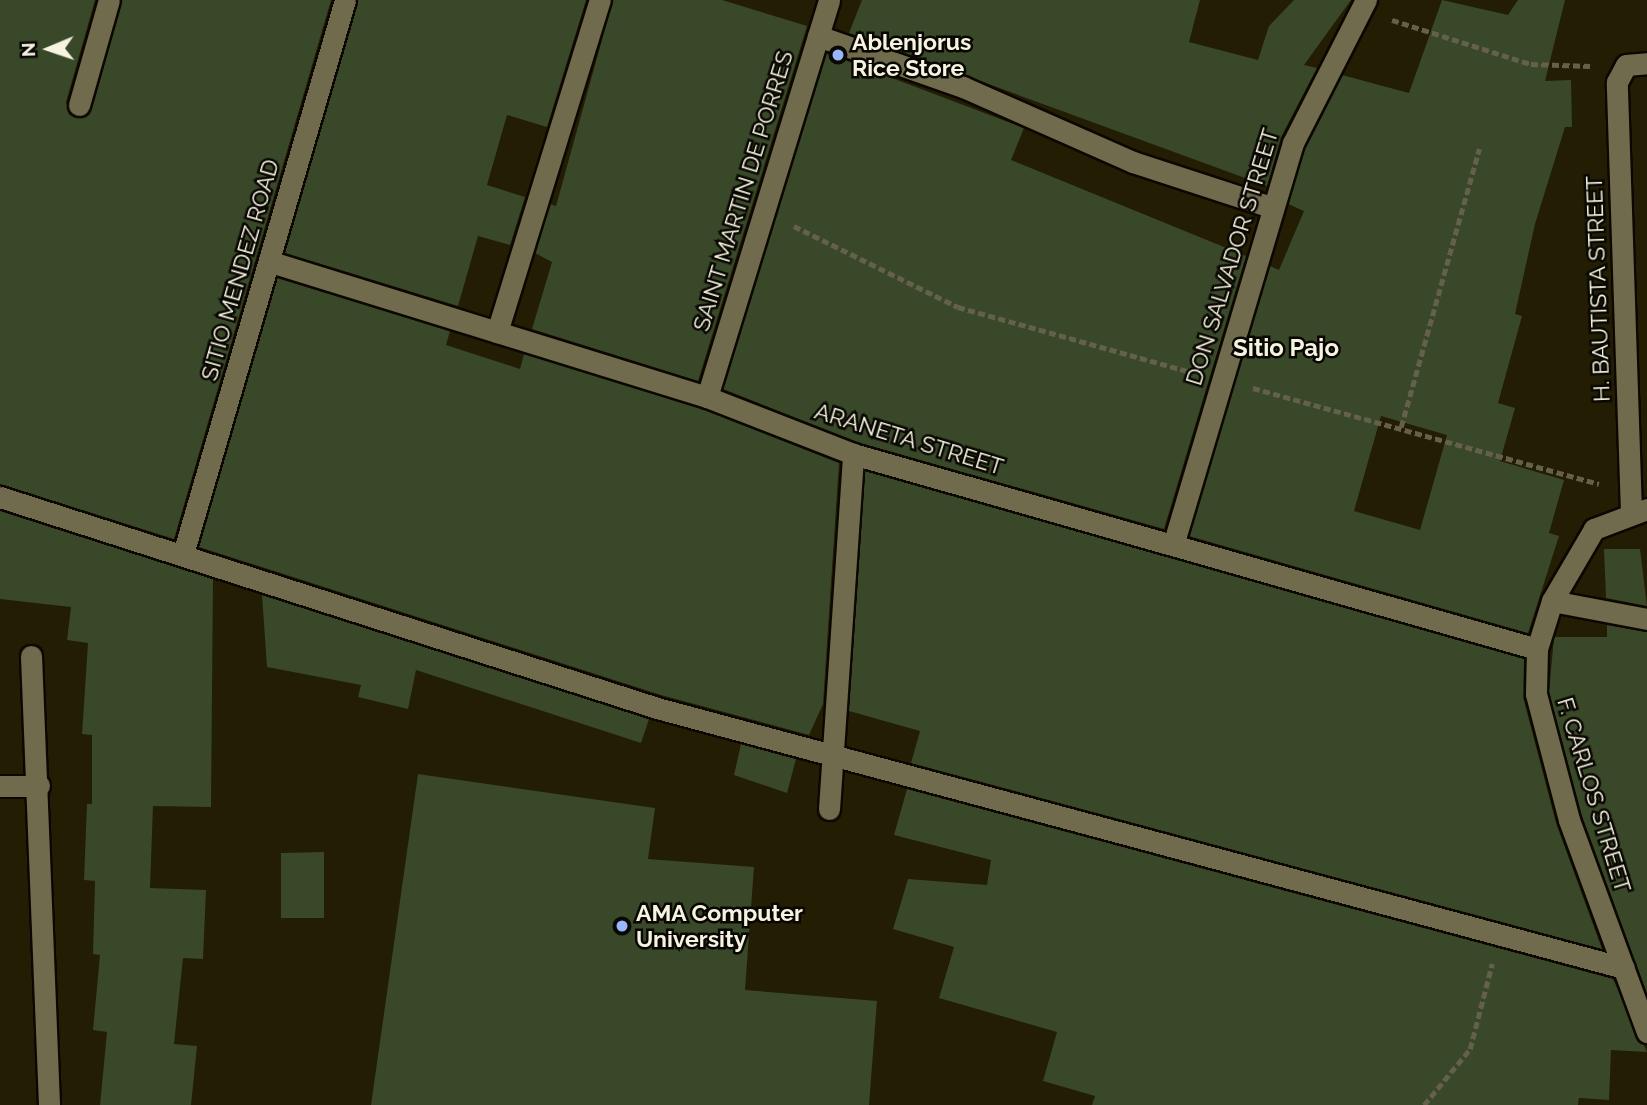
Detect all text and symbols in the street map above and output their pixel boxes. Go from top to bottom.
north arrow [14,14,84,84]
place label: Ablenjorus Rice Store [852,28,971,82]
text: N [17,42,39,57]
street label: SAINT MARTIN DE PORRES [687,47,799,335]
marker: Ablenjorus Rice Store [830,47,846,63]
street label: DON SALVADOR STREET [1180,125,1284,389]
street label: SITIO MENDEZ ROAD [195,156,285,384]
street label: H. BAUTISTA STREET [1580,175,1616,403]
district label: Sitio Pajo [1233,334,1339,362]
street label: ARANETA STREET [811,397,1007,481]
street label: F. CARLOS STREET [1551,694,1637,896]
place label: AMA Computer University [636,899,804,953]
marker: AMA Computer University [614,918,630,934]

